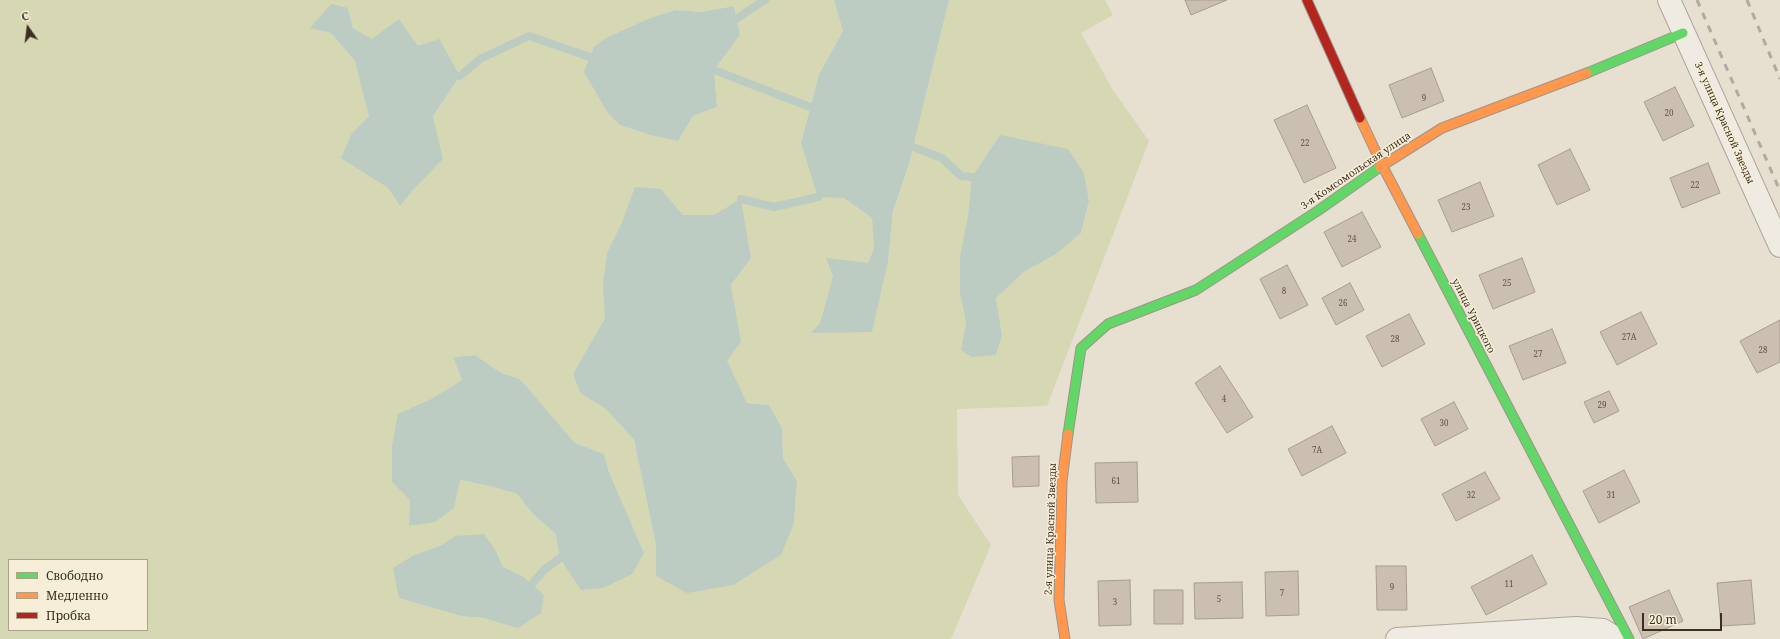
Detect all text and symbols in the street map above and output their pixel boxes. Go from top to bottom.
north arrow [8,8,48,48]
text: С [20,8,30,24]
street label: 3-я улица Красной Звезды [1692,60,1756,186]
house number: 9 [1422,94,1426,104]
house number: 20 [1665,109,1673,119]
street label: 3-я Комсомольская улица [1299,130,1413,212]
house number: 22 [1301,139,1309,149]
house number: 22 [1691,181,1699,191]
house number: 23 [1462,203,1470,213]
house number: 24 [1348,235,1356,245]
street label: улица Урицкого [1449,277,1497,355]
house number: 25 [1503,279,1511,289]
house number: 8 [1282,287,1286,297]
house number: 26 [1339,299,1347,309]
house number: 27А [1622,333,1636,343]
house number: 28 [1391,335,1399,345]
house number: 28 [1759,346,1767,356]
house number: 27 [1534,350,1542,360]
house number: 4 [1222,395,1226,405]
house number: 29 [1598,401,1606,411]
house number: 30 [1440,419,1448,429]
house number: 7А [1312,446,1322,456]
street label: 2-я улица Красной Звезды [1043,463,1059,595]
house number: 61 [1112,477,1120,487]
house number: 32 [1467,491,1475,501]
house number: 31 [1607,491,1615,501]
legend [8,559,148,631]
text: Свободно [46,567,103,584]
house number: 11 [1505,580,1513,590]
house number: 9 [1390,583,1394,593]
text: Медленно [46,587,108,604]
house number: 7 [1280,589,1284,599]
house number: 5 [1217,595,1221,605]
house number: 3 [1113,598,1117,608]
scale bar [1644,605,1724,631]
text: Пробка [46,607,91,624]
text: 20 m [1649,611,1677,628]

